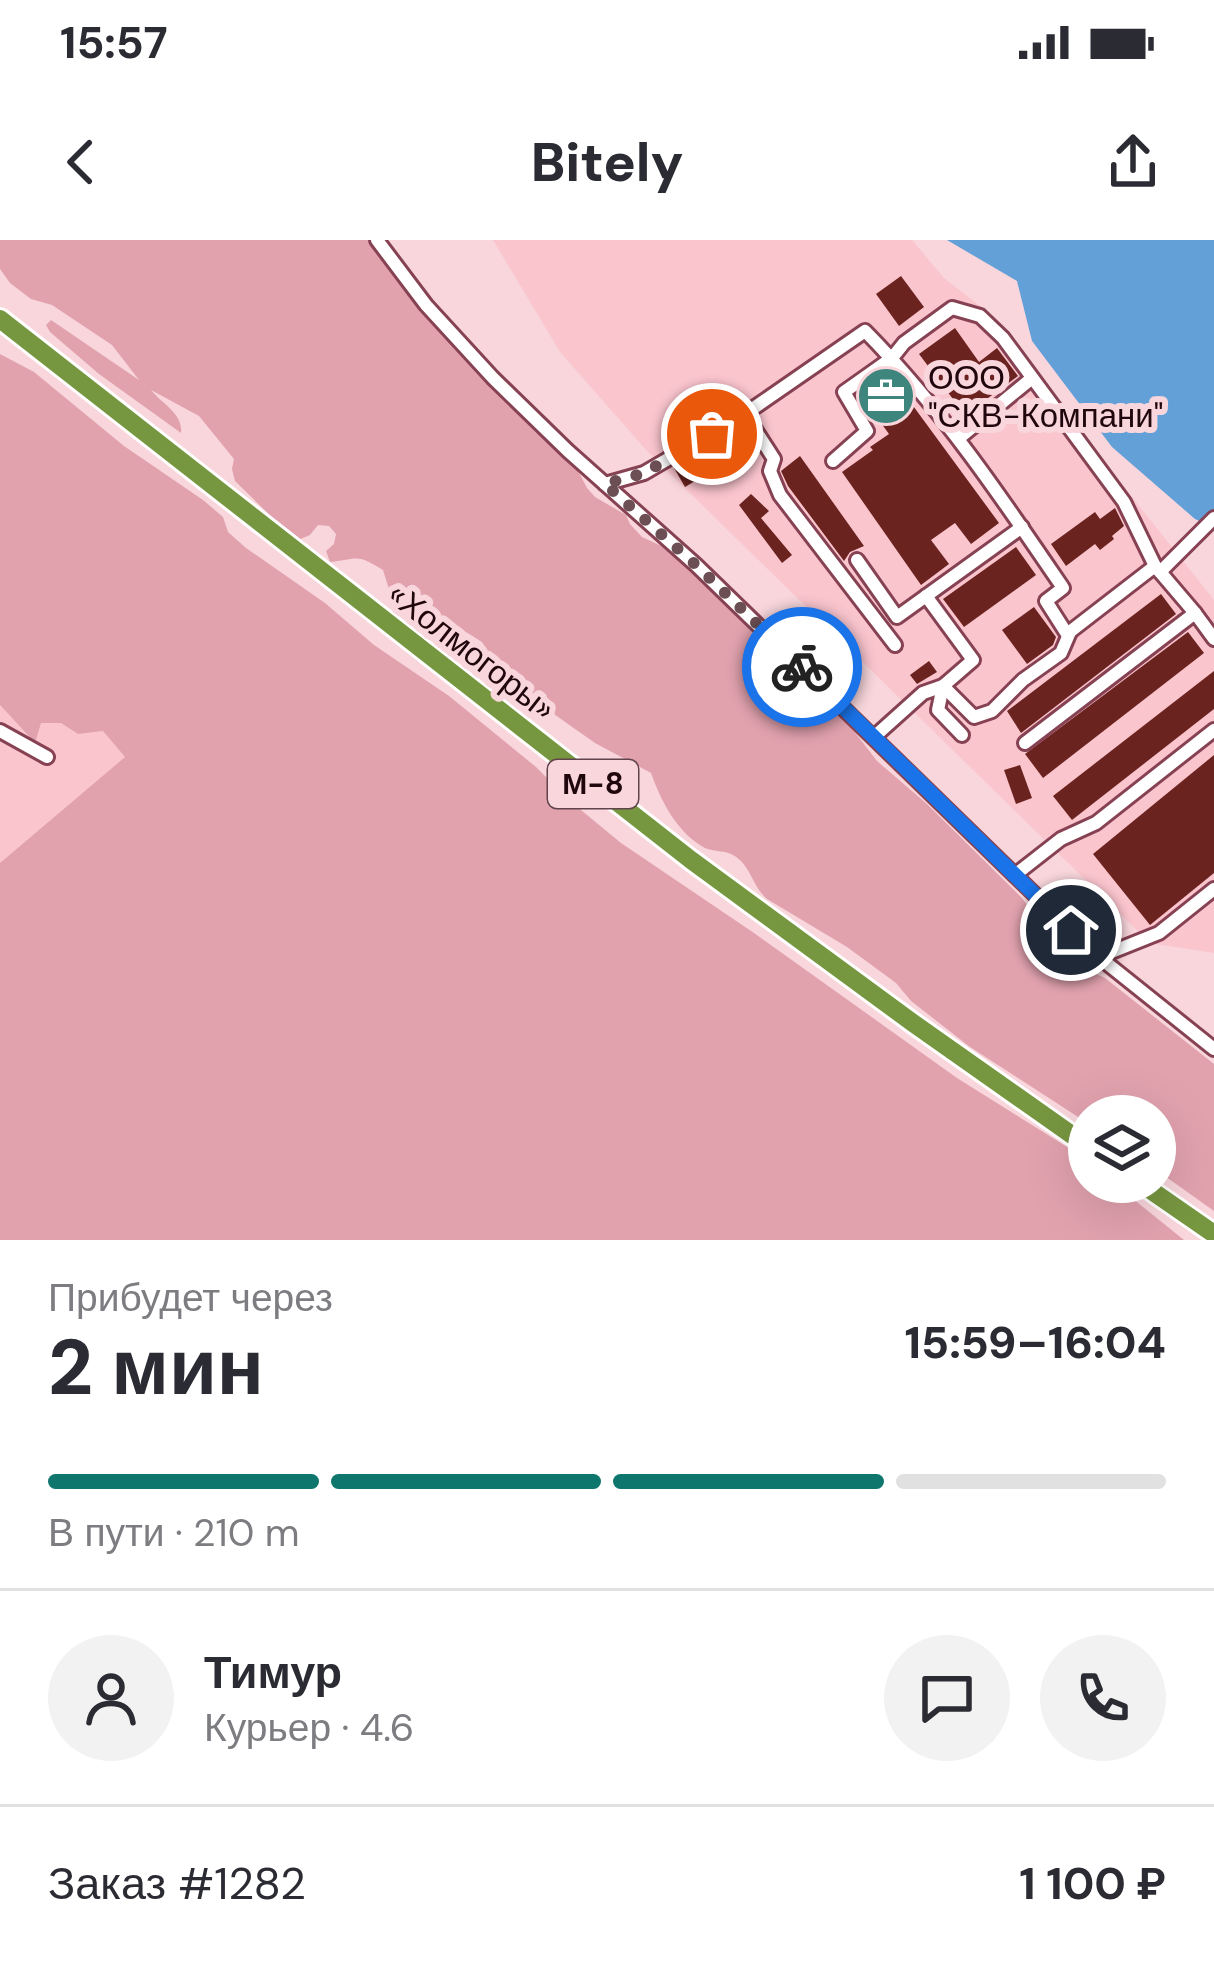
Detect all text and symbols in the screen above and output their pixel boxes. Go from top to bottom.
text: 15:57 [60,13,168,72]
text: Bitely [531,127,683,198]
icon: back [48,129,114,195]
icon: share [1100,129,1166,195]
place label: ООО "СКВ-Компани" [928,356,1163,437]
office icon: ООО "СКВ-Компани" [855,365,917,427]
pin [661,383,763,485]
icon: bag [679,401,745,467]
street label: «Холмогоры» [379,573,564,730]
courier [742,607,862,727]
icon: bike [769,634,835,700]
road number: М-8 [548,760,638,808]
pin [1020,879,1122,981]
icon: home [1038,897,1104,963]
map controls [1068,1095,1176,1203]
button: layers [1068,1095,1176,1203]
text: Прибудет через [48,1272,333,1323]
text: 15:59–16:04 [905,1313,1166,1372]
text: 2 мин [48,1317,264,1418]
text: В пути · 210 m [48,1507,300,1558]
button: person [48,1635,174,1761]
button: chat [884,1635,1010,1761]
button: phone [1040,1635,1166,1761]
text: Тимур [204,1643,342,1702]
text: Курьер · 4.6 [204,1702,414,1753]
text: Заказ #1282 [48,1854,306,1913]
text: 1 100 ₽ [1019,1854,1166,1913]

